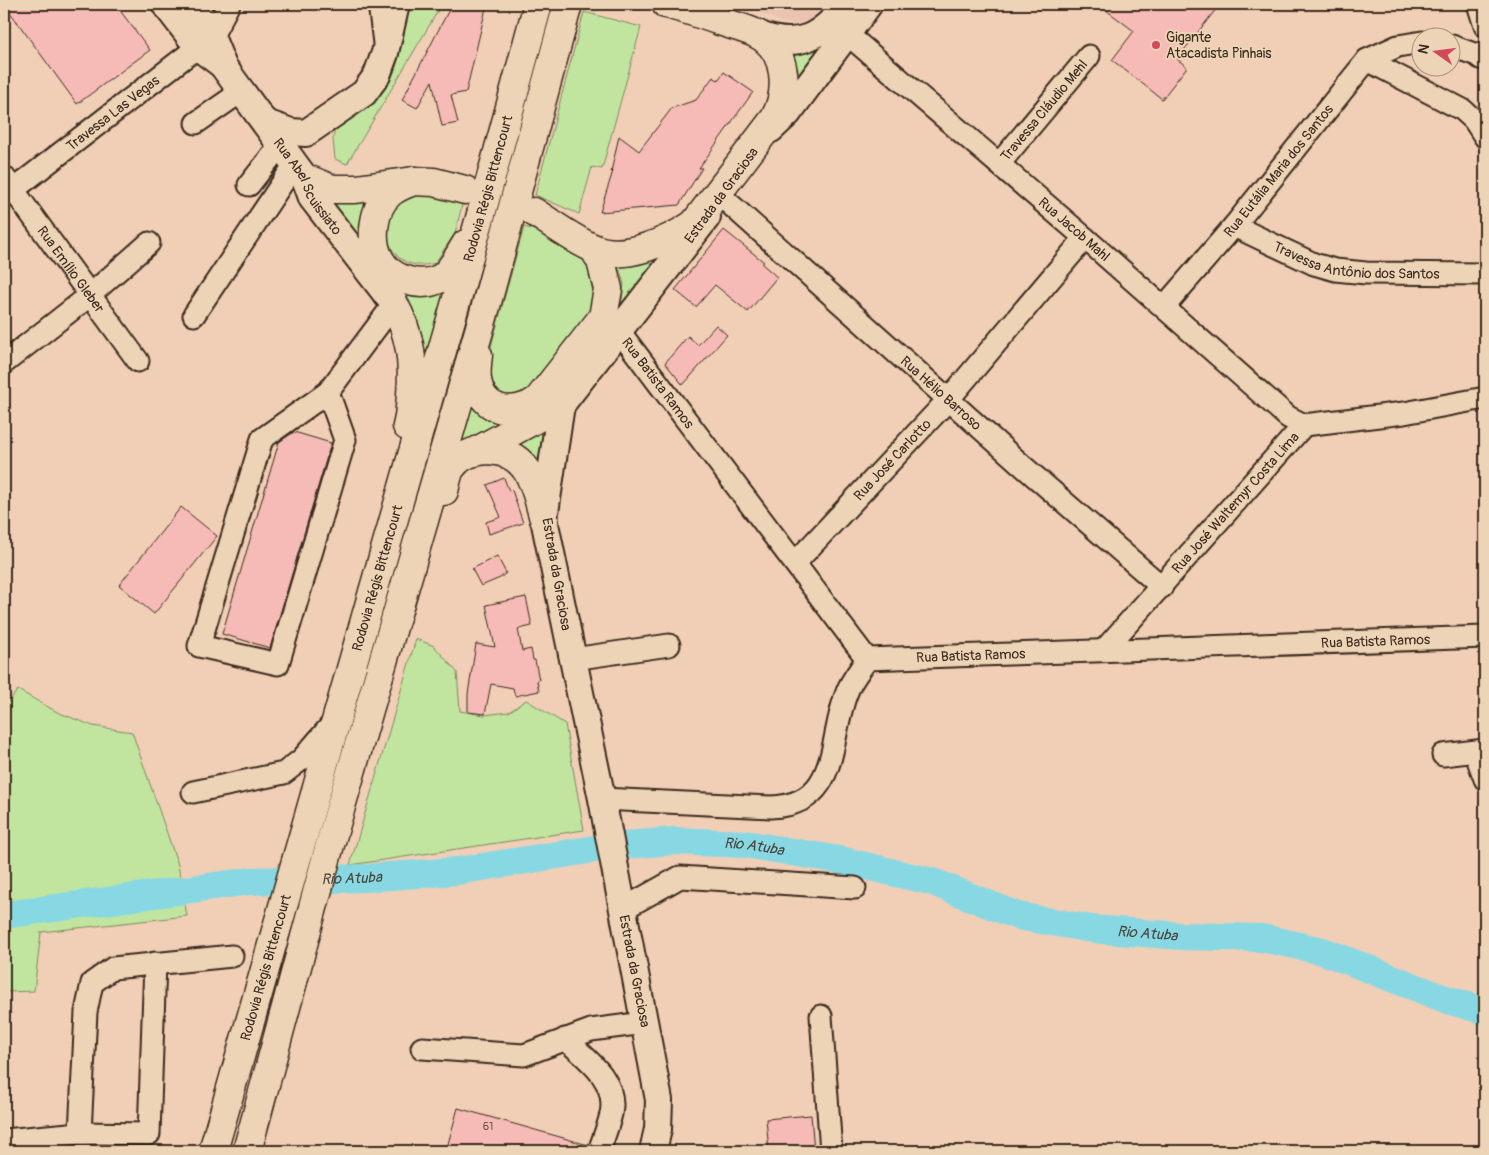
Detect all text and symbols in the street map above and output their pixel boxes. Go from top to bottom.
north arrow [1412,28,1462,78]
place label: Gigante Atacadista Pinhais [1166,29,1272,62]
marker: Gigante Atacadista Pinhais [1150,39,1162,51]
text: N [1414,42,1433,56]
street label: Travessa Cláudio Mehl [997,56,1091,165]
street label: Travessa Las Vegas [63,72,163,155]
street label: Rua Eutália Maria dos Santos [1220,101,1338,241]
street label: Rodovia Régis Bittencourt [460,113,517,264]
street label: Rua Abel Scuissiato [270,135,346,239]
street label: Estrada da Graciosa [681,144,762,246]
street label: Rua Jacob Mahl [1035,194,1113,265]
street label: Rua Emílio Gleber [34,223,108,316]
street label: Travessa Antônio dos Santos [1271,238,1440,283]
street label: Rua Batista Ramos [618,334,698,432]
street label: Rua Hélio Barroso [897,353,985,434]
street label: Rua José Carlotto [850,415,935,504]
street label: Rua José Waltemyr Costa Lima [1168,429,1303,577]
street label: Rodovia Régis Bittencourt [348,503,407,653]
street label: Estrada da Graciosa [538,516,575,632]
street label: Rua Batista Ramos [1321,631,1431,652]
street label: Rua Batista Ramos [916,645,1026,666]
water label: Rio Atuba [724,834,786,861]
water label: Rio Atuba [321,868,384,889]
street label: Rodovia Régis Bittencourt [237,892,295,1043]
street label: Estrada da Graciosa [615,913,654,1029]
water label: Rio Atuba [1116,922,1179,946]
house number: 61 [483,1120,493,1133]

